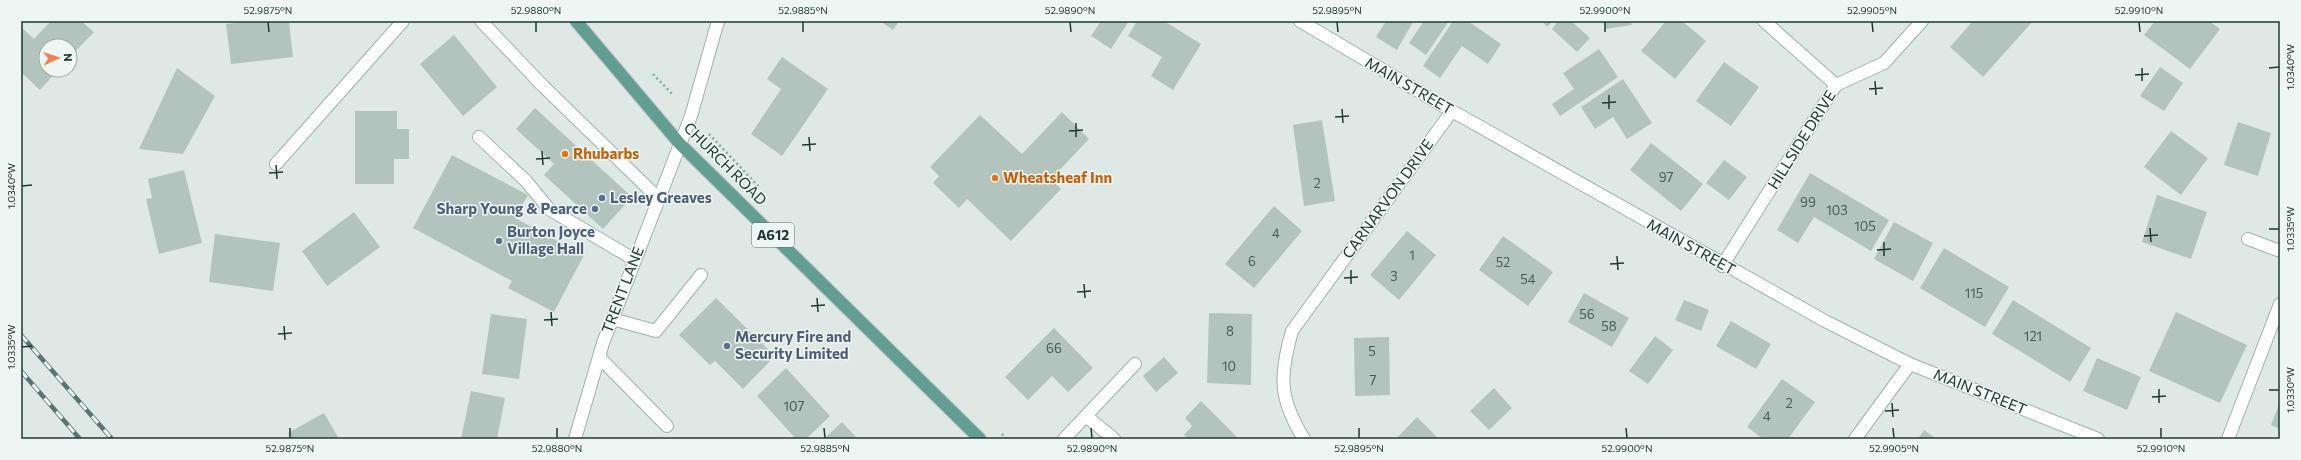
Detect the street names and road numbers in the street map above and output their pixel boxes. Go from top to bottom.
street label: MAIN STREET [1362,53,1457,118]
street label: HILLSIDE DRIVE [1764,87,1839,192]
street label: CHURCH ROAD [681,118,771,208]
street label: CARNARVON DRIVE [1338,135,1437,262]
street label: MAIN STREET [1644,214,1739,278]
road number: A612 [752,223,794,247]
street label: TRENT LANE [597,244,647,336]
street label: MAIN STREET [1931,364,2030,418]

